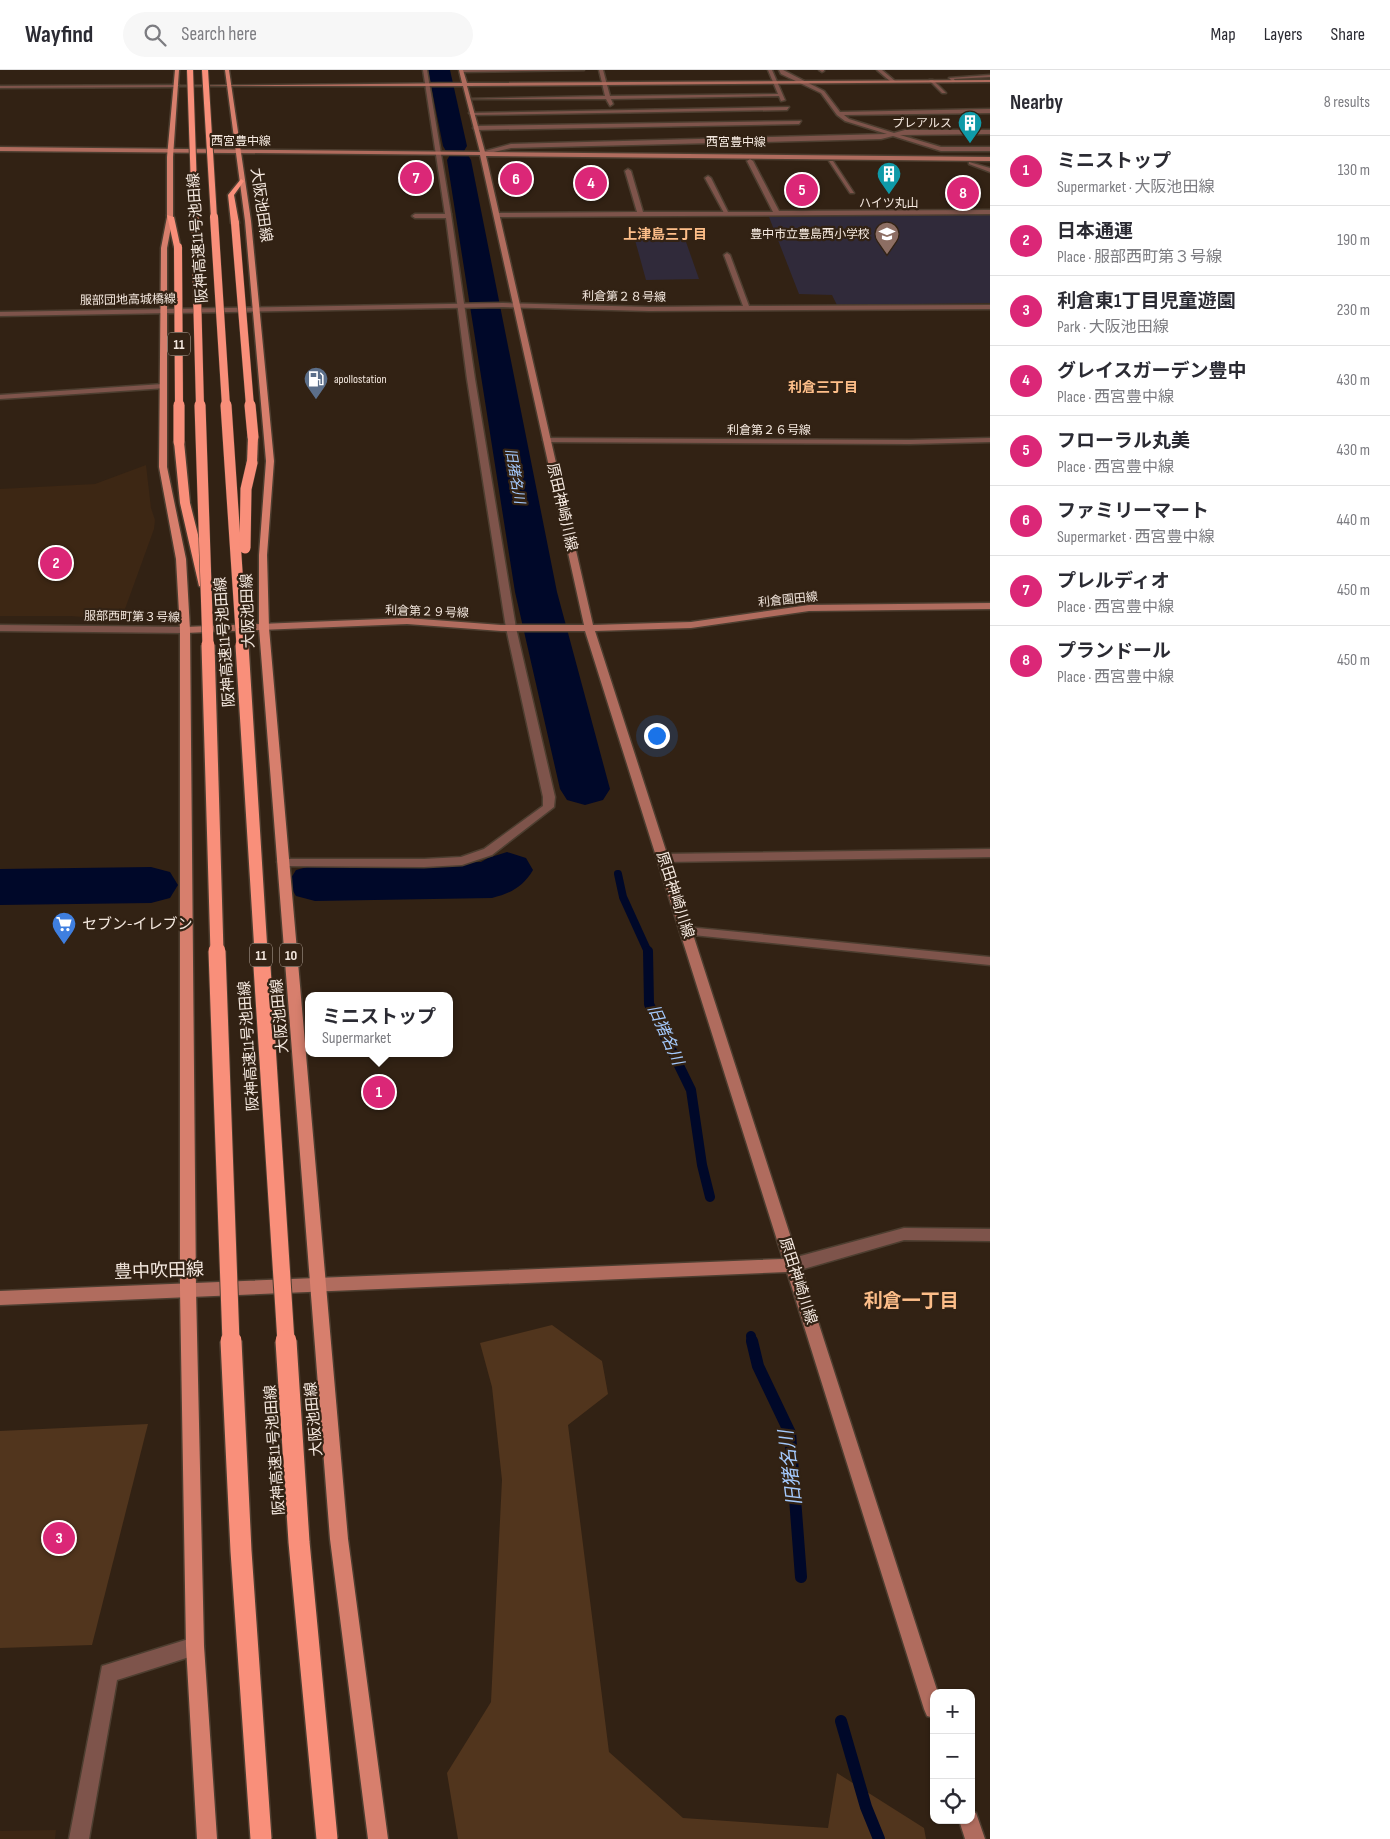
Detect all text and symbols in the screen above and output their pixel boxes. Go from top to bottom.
search box [123,12,473,57]
text: Wayfind [25,20,93,49]
icon: search [141,21,169,49]
text: Search here [181,23,257,46]
text: Map [1211,24,1236,45]
text: Layers [1264,24,1303,45]
text: Share [1331,24,1365,45]
text: Nearby [1010,90,1063,115]
text: 8 results [1324,93,1370,112]
building icon: プレアルス [957,110,983,144]
place label: プレアルス [892,116,952,131]
street label: 西宮豊中線 [211,134,271,149]
street label: 西宮豊中線 [706,135,766,150]
text: ミニストップ [1057,150,1171,173]
pin: 7 [400,159,432,197]
pin: 6 [500,160,532,198]
building icon: ハイツ丸山 [876,161,902,195]
text: 1 [1023,161,1029,180]
text: 130 m [1338,161,1370,180]
pin: 4 [575,164,607,202]
street label: 大阪池田線 [246,167,276,243]
pin: 5 [786,171,818,209]
street label: 阪神高速11号池田線 [184,172,212,304]
pin: 8 [947,174,979,212]
text: Supermarket · 大阪池田線 [1057,178,1215,197]
place label: ハイツ丸山 [859,196,919,211]
text: 日本通運 [1057,220,1133,243]
school or university icon: 豊中市立豊島西小学校 [874,221,900,255]
district label: 上津島三丁目 [623,226,707,243]
place label: 豊中市立豊島西小学校 [750,227,870,242]
text: 2 [1022,231,1030,250]
text: 190 m [1337,231,1370,250]
text: Place · 服部西町第３号線 [1057,248,1222,267]
street label: 利倉第２８号線 [582,289,666,305]
text: 利倉東1丁目児童遊園 [1057,290,1235,313]
street label: 服部団地高城橋線 [80,292,176,308]
text: 3 [1022,301,1030,320]
text: 230 m [1337,301,1370,320]
text: Park · 大阪池田線 [1057,318,1169,337]
road number: 11 [168,332,190,356]
text: グレイスガーデン豊中 [1057,360,1246,383]
fuel station icon: apollostation [303,366,329,400]
text: 4 [1022,371,1030,390]
text: 430 m [1337,371,1370,390]
place label: apollostation [334,372,387,387]
district label: 利倉三丁目 [788,379,858,396]
text: Place · 西宮豊中線 [1057,388,1174,407]
street label: 利倉第２６号線 [727,423,811,438]
text: フローラル丸美 [1057,430,1190,453]
text: 5 [1022,441,1030,460]
text: 430 m [1337,441,1370,460]
water label: 旧猪名川 [502,447,529,507]
text: Place · 西宮豊中線 [1057,458,1174,477]
street label: 原田神崎川線 [543,461,581,553]
text: ファミリーマート [1057,500,1209,523]
text: 6 [1022,511,1030,530]
text: 440 m [1337,511,1370,530]
text: Supermarket · 西宮豊中線 [1057,528,1215,547]
pin: 2 [40,544,72,582]
text: プレルディオ [1057,570,1170,593]
street label: 大阪池田線 [237,573,259,649]
street label: 阪神高速11号池田線 [211,576,239,708]
text: 7 [1023,581,1029,600]
text: 450 m [1337,581,1370,600]
street label: 利倉園田線 [757,589,819,611]
text: Place · 西宮豊中線 [1057,598,1174,617]
street label: 利倉第２９号線 [385,603,469,621]
street label: 服部西町第３号線 [84,609,180,625]
text: プランドール [1057,640,1171,663]
text: 8 [1022,651,1030,670]
text: 450 m [1337,651,1370,670]
text: Place · 西宮豊中線 [1057,668,1174,687]
your location [644,723,670,749]
street label: 原田神崎川線 [652,849,698,941]
supermarket icon: セブン-イレブン [51,911,77,945]
place label: セブン-イレブン [82,915,193,934]
road number: 11 [250,944,272,966]
road number: 10 [280,944,302,966]
street label: 大阪池田線 [267,978,293,1054]
street label: 阪神高速11号池田線 [235,980,263,1112]
popup [305,992,453,1057]
water label: 旧猪名川 [643,1002,688,1070]
text: ミニストップ [322,1006,436,1029]
text: Supermarket [322,1029,391,1048]
pin: 1 [363,1073,395,1111]
street label: 原田神崎川線 [775,1235,821,1327]
street label: 豊中吹田線 [114,1259,204,1283]
district label: 利倉一丁目 [863,1290,959,1313]
street label: 大阪池田線 [301,1381,327,1457]
street label: 阪神高速11号池田線 [261,1384,289,1516]
water label: 旧猪名川 [775,1427,807,1507]
pin: 3 [43,1519,75,1557]
map controls [930,1689,975,1824]
button: + [930,1689,975,1734]
button: − [930,1734,975,1779]
button: locate [930,1779,975,1824]

